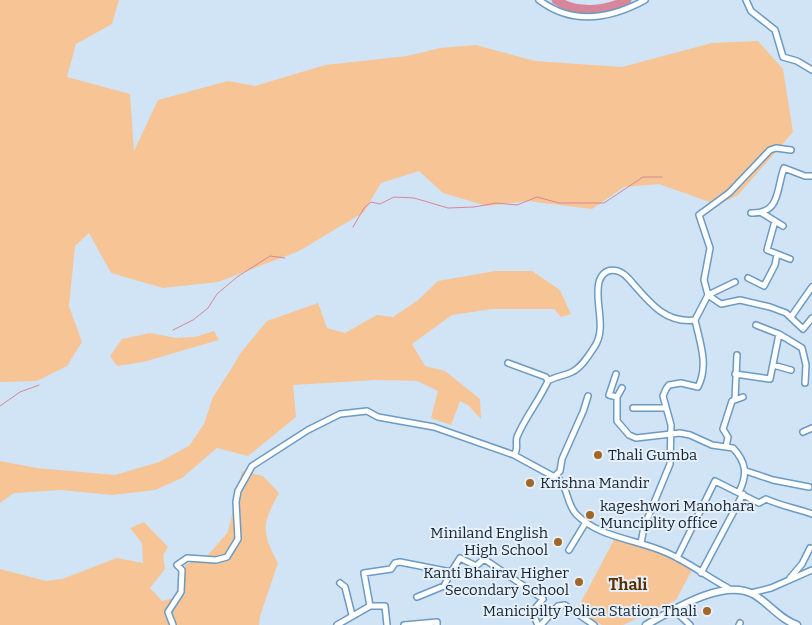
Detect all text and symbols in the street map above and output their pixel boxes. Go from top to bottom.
place label: Thali Gumba [608,446,697,464]
marker: Thali Gumba [592,449,604,461]
place label: Krishna Mandir [540,474,650,492]
marker: Krishna Mandir [524,477,536,489]
place label: kageshwori Manohara Munciplity office [600,497,754,532]
marker: kageshwori Manohara Munciplity office [584,509,596,521]
place label: Miniland English High School [430,524,549,559]
marker: Miniland English High School [552,536,564,548]
place label: Kanti Bhairav Higher Secondary School [423,564,569,599]
district label: Thali [609,575,647,594]
marker: Kanti Bhairav Higher Secondary School [573,576,585,588]
place label: Manicipilty Polica Station Thali [483,602,698,620]
marker: Manicipilty Polica Station Thali [701,605,713,617]

